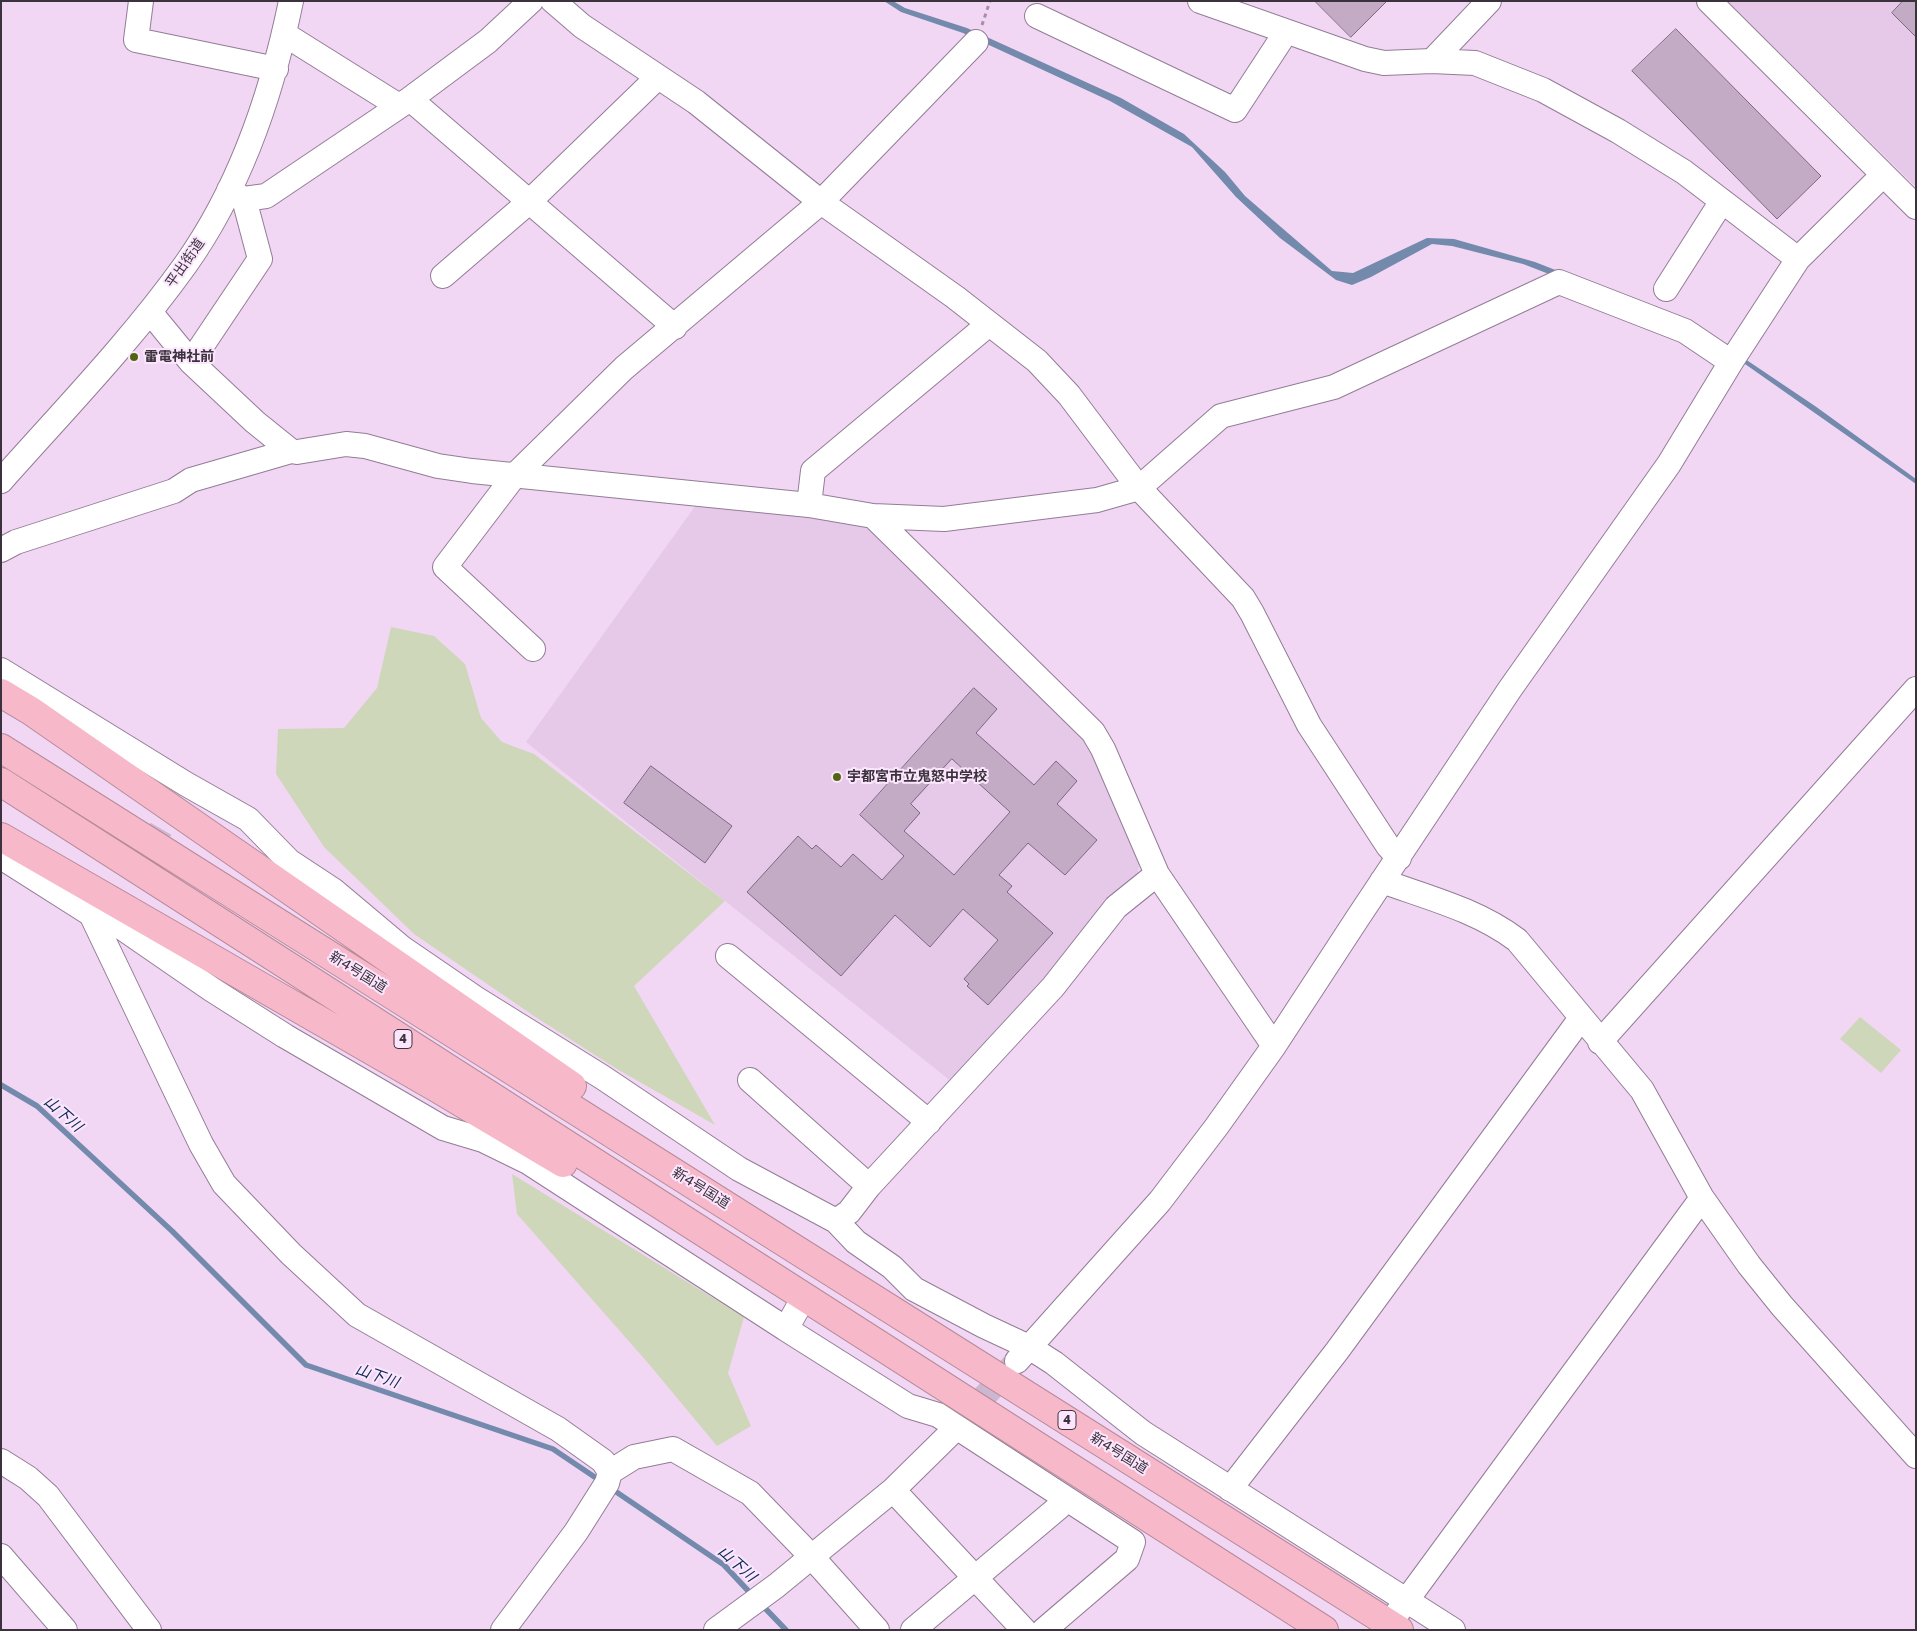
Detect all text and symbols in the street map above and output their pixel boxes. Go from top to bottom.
street label: 平出街道 [162,235,208,291]
place label: 雷電神社前 [144,349,214,365]
marker: 雷電神社前 [128,351,140,363]
place label: 宇都宮市立鬼怒中学校 [847,769,987,785]
marker: 宇都宮市立鬼怒中学校 [831,771,843,783]
street label: 新4号国道 [326,948,390,996]
road number: 4 [394,1030,412,1048]
water label: 山下川 [40,1092,86,1136]
street label: 新4号国道 [669,1164,733,1212]
water label: 山下川 [353,1360,401,1392]
road number: 4 [1058,1410,1076,1430]
street label: 新4号国道 [1087,1429,1151,1477]
water label: 山下川 [714,1542,760,1586]

